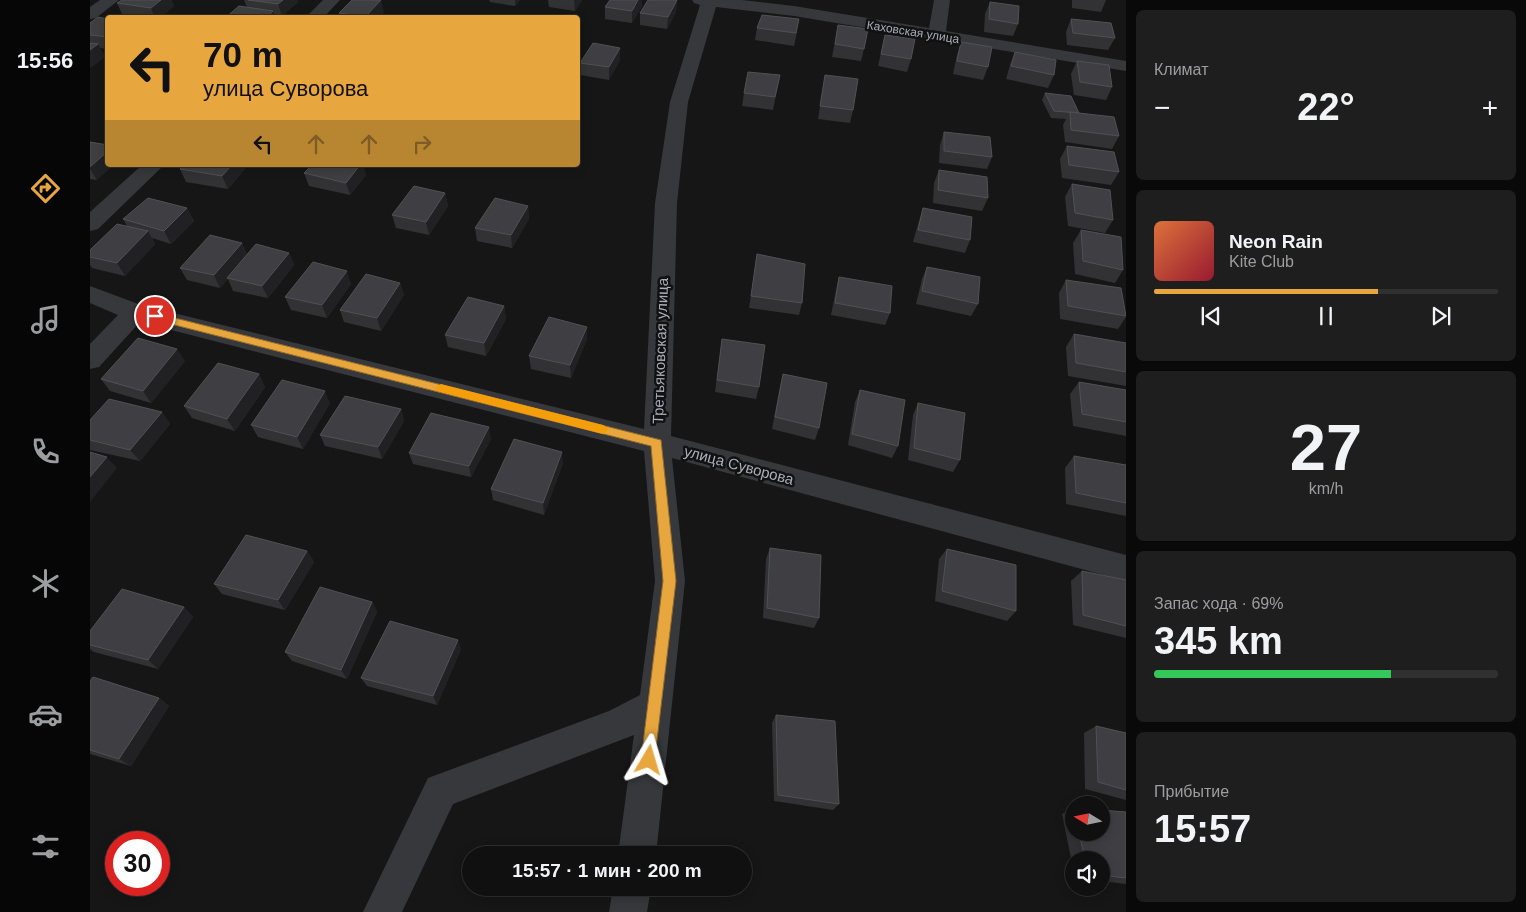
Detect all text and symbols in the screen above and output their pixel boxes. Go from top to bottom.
street label: Каховская улица [866,18,961,46]
icon: left [120,35,185,100]
text: 70 m [203,35,283,74]
text: 15:56 [17,48,73,73]
text: Климат [1154,61,1208,78]
text: улица Суворова [203,76,368,101]
text: 22° [1297,86,1355,128]
text: − [1154,92,1170,123]
text: + [1482,92,1498,123]
icon: left [249,130,277,158]
icon: ahead [302,130,330,158]
icon: ahead [355,130,383,158]
icon: right [408,130,436,158]
icon: directions [28,171,63,206]
text: Neon Rain [1229,231,1323,252]
text: Kite Club [1229,253,1294,270]
street label: Третьяковская улица [649,277,671,424]
pin [134,295,176,337]
icon: music [28,302,63,337]
icon: arrive [141,302,169,330]
icon: previous [1197,302,1225,330]
icon: pause [1312,302,1340,330]
icon: next [1427,302,1455,330]
text: 27 [1290,411,1362,484]
icon: phone [28,434,63,469]
street label: улица Суворова [682,442,796,488]
text: km/h [1309,480,1343,497]
icon: climate [28,566,63,601]
text: Запас хода · 69% [1154,595,1283,612]
text: 345 km [1154,620,1283,662]
icon: car [28,697,63,732]
position arrow [622,733,674,785]
text: Прибытие [1154,783,1229,800]
north arrow [1065,796,1110,841]
map controls [1065,796,1110,896]
text: 15:57 [1154,808,1251,850]
icon: filters [28,829,63,864]
speed limit sign: 30 [105,831,170,896]
button: sound [1065,851,1110,896]
text: 15:57 · 1 мин · 200 m [512,860,702,881]

